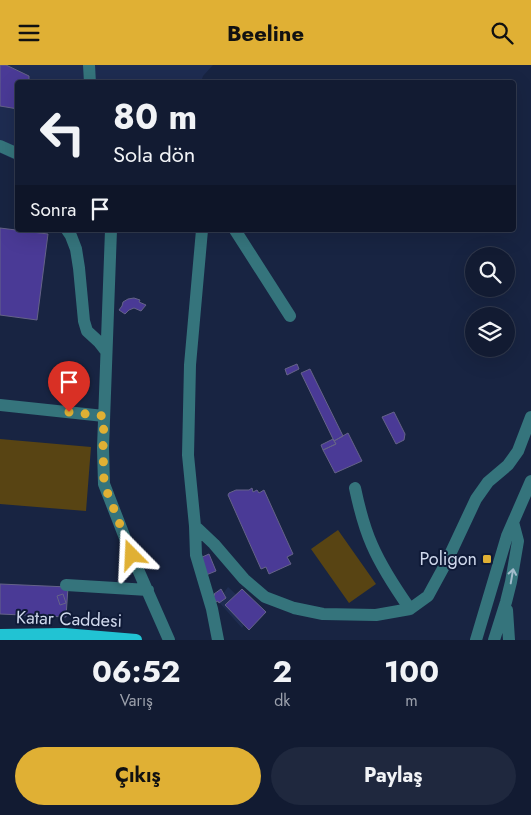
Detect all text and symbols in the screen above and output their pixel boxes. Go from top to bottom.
text: Beeline [227,17,304,49]
icon: menu [15,19,43,47]
icon: search [488,19,516,47]
text: 80 m [113,92,197,142]
icon: left [30,100,95,165]
text: Sola dön [113,138,195,170]
icon: arrive [86,195,114,223]
text: Sonra [30,196,76,223]
map controls [465,247,515,357]
button: search [465,247,515,297]
button: layers [465,307,515,357]
pin [48,361,90,412]
icon: arrive [55,368,83,396]
position arrow [105,528,157,580]
place label: Poligon [419,546,477,572]
marker: Poligon [481,553,493,565]
one-way arrow [508,569,518,585]
street label: Katar Caddesi [16,604,122,634]
text: 06:52 [92,650,181,693]
text: 2 [272,650,292,693]
text: 100 [384,650,439,693]
text: Varış [120,689,153,712]
text: dk [274,689,290,712]
text: m [405,689,418,712]
button: Çıkış [15,747,261,805]
button: Paylaş [271,747,516,805]

